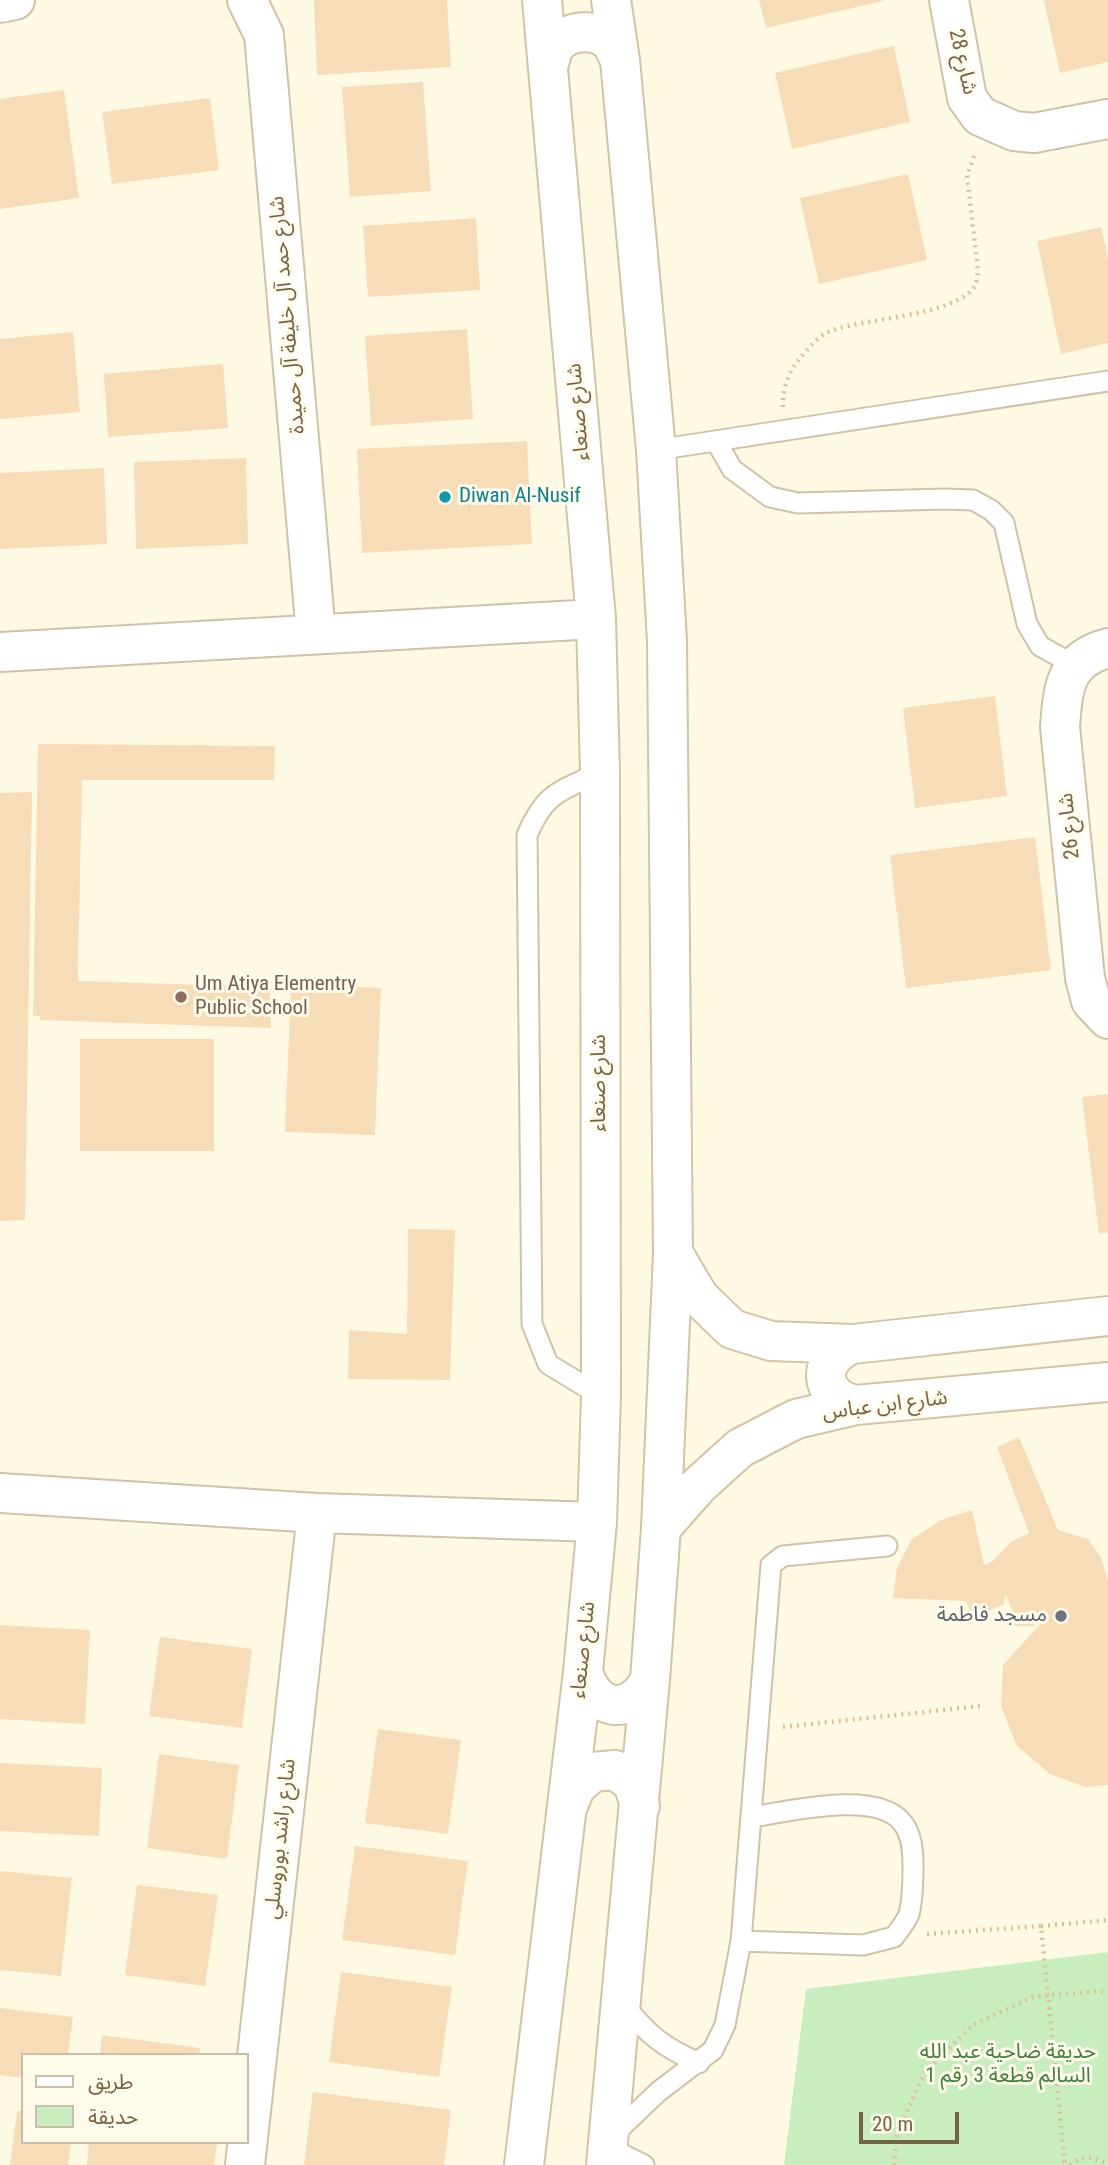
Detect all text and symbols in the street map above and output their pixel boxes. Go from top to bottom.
street label: شارع 28 [942,27,982,97]
street label: شارع حمد آل خليفة آل حميدة [265,195,311,435]
street label: شارع صنعاء [562,362,596,462]
place label: Diwan Al-Nusif [459,484,581,510]
marker: Diwan Al-Nusif [437,489,453,505]
street label: شارع 26 [1054,792,1086,860]
place label: Um Atiya Elementry Public School [195,972,356,1022]
marker: Um Atiya Elementry Public School [173,989,189,1005]
street label: شارع صنعاء [587,1034,613,1132]
street label: شارع ابن عباس [821,1386,949,1426]
street label: شارع صنعاء [566,1600,602,1700]
place label: مسجد فاطمة [937,1603,1047,1629]
marker: مسجد فاطمة [1053,1608,1069,1624]
street label: شارع راشد بوروسلي [260,1757,302,1921]
park label: حديقة ضاحية عبد الله السالم قطعة 3 رقم 1 [920,2040,1096,2090]
legend [21,2053,248,2144]
text: طريق [88,2070,133,2094]
scale bar [863,2098,963,2142]
text: حديقة [88,2105,138,2129]
text: 20 m [872,2112,913,2136]

